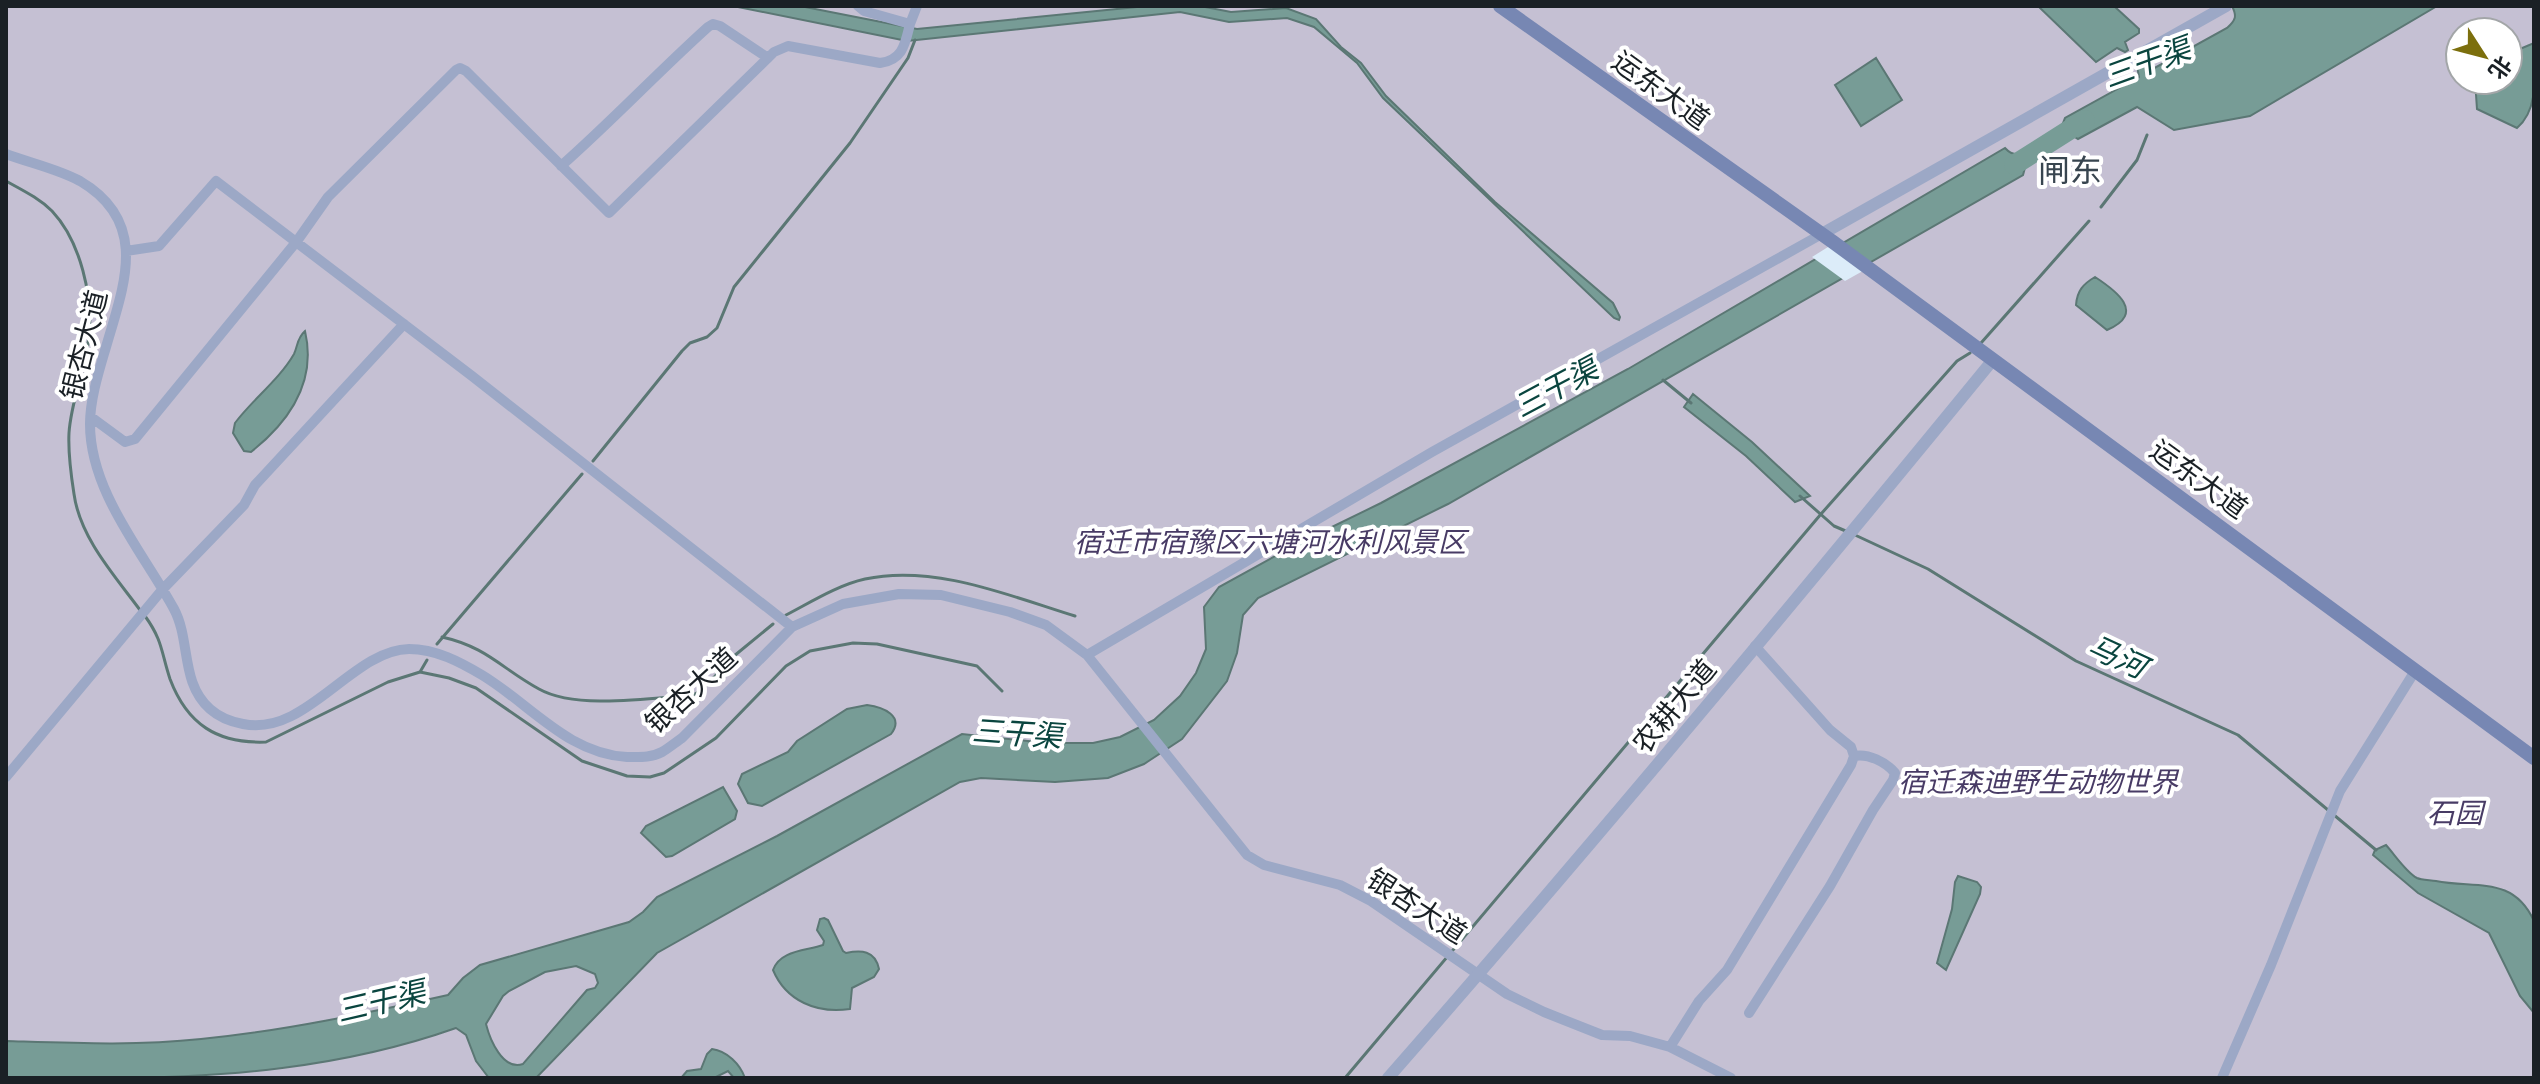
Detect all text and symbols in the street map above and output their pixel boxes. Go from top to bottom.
north arrow [2444,16,2524,96]
water label: 三干渠 [2098,27,2200,97]
street label: 运东大道 [1605,42,1717,138]
text: 北 [2482,50,2519,85]
district label: 闸东 [2038,149,2102,193]
street label: 银杏大道 [52,286,116,404]
water label: 三干渠 [1506,346,1609,427]
street label: 运东大道 [2143,431,2255,527]
park label: 宿迁市宿豫区六塘河水利风景区 [1074,523,1470,561]
water label: 马河 [2081,625,2158,690]
street label: 银杏大道 [637,638,745,742]
street label: 农耕大道 [1623,651,1725,761]
water label: 三干渠 [971,710,1067,757]
park label: 宿迁森迪野生动物世界 [1898,763,2180,801]
park label: 石园 [2427,794,2487,832]
street label: 银杏大道 [1360,860,1474,952]
water label: 三干渠 [332,971,433,1032]

